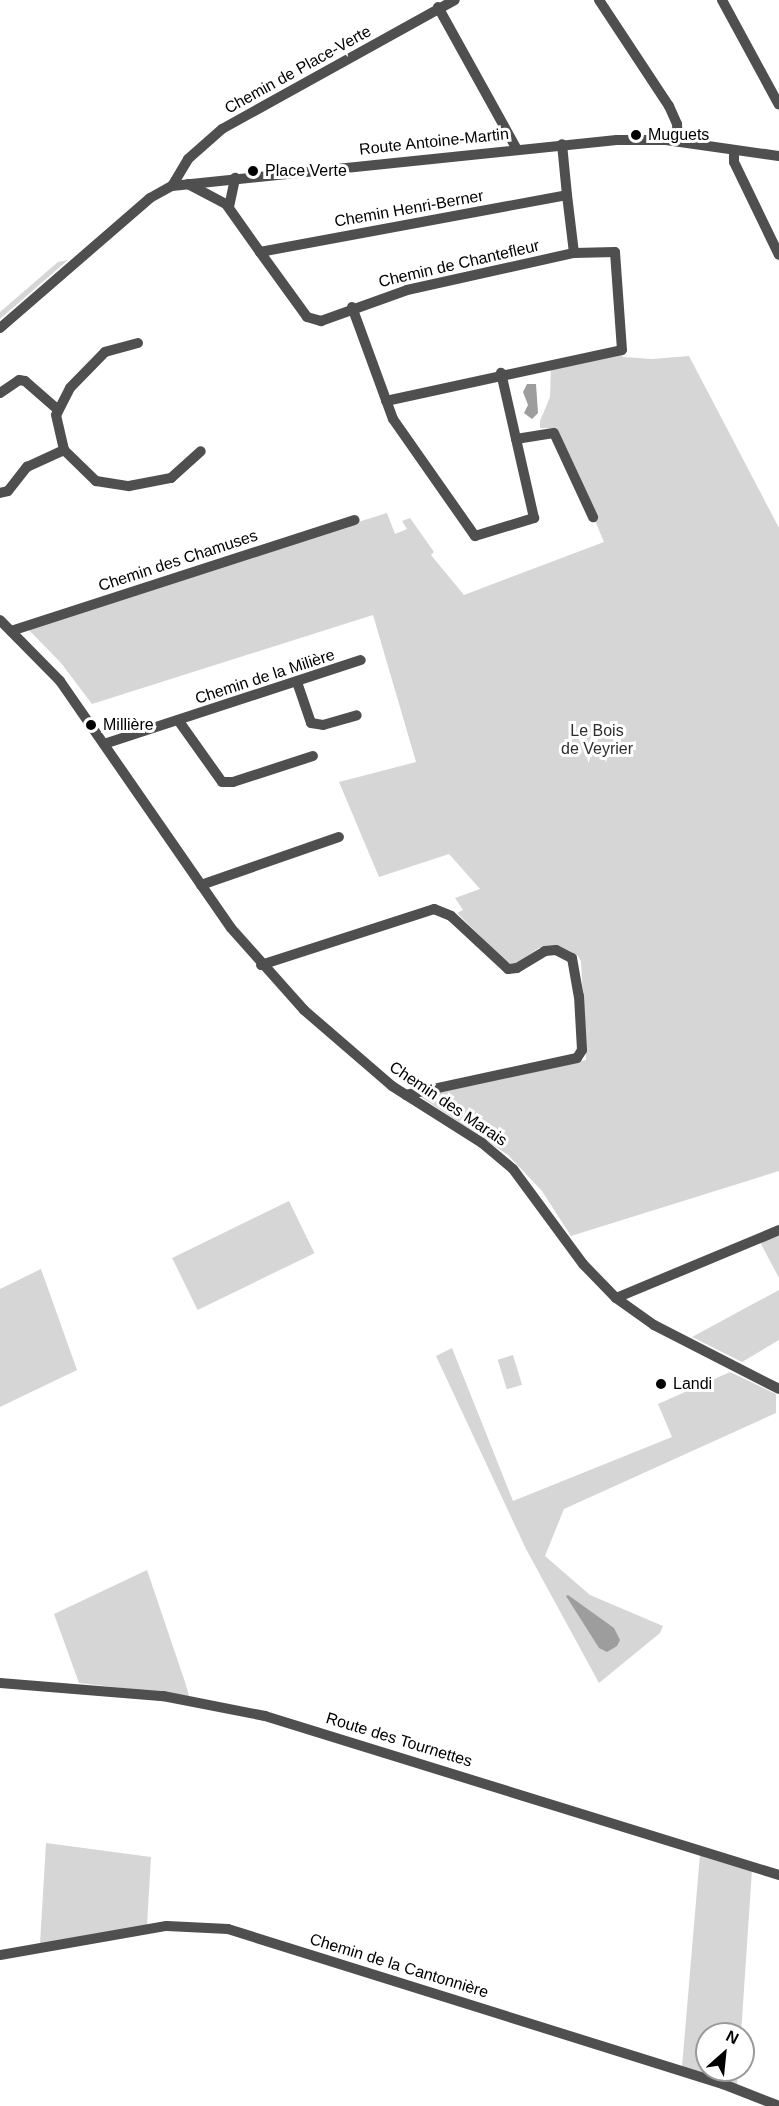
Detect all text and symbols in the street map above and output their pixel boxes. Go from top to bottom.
street label: Chemin de Place-Verte [221,22,375,118]
street label: Route Antoine-Martin [358,125,510,159]
place label: Muguets [648,125,709,145]
marker: Muguets [629,128,643,142]
place label: Place Verte [265,161,347,181]
marker: Place Verte [246,164,260,178]
street label: Chemin Henri-Berner [333,186,485,232]
street label: Chemin de Chantefleur [377,236,541,292]
street label: Chemin des Chamuses [96,526,260,596]
street label: Chemin de la Milière [193,645,337,709]
place label: Millière [103,715,154,735]
marker: Millière [84,718,98,732]
park label: Le Bois de Veyrier [561,721,633,759]
street label: Chemin des Marais [385,1058,511,1150]
place label: Landi [673,1374,712,1394]
marker: Landi [654,1377,668,1391]
street label: Route des Tournettes [323,1709,475,1771]
street label: Chemin de la Cantonnière [307,1930,491,2002]
north arrow [695,2022,755,2082]
text: N [723,2027,742,2047]

